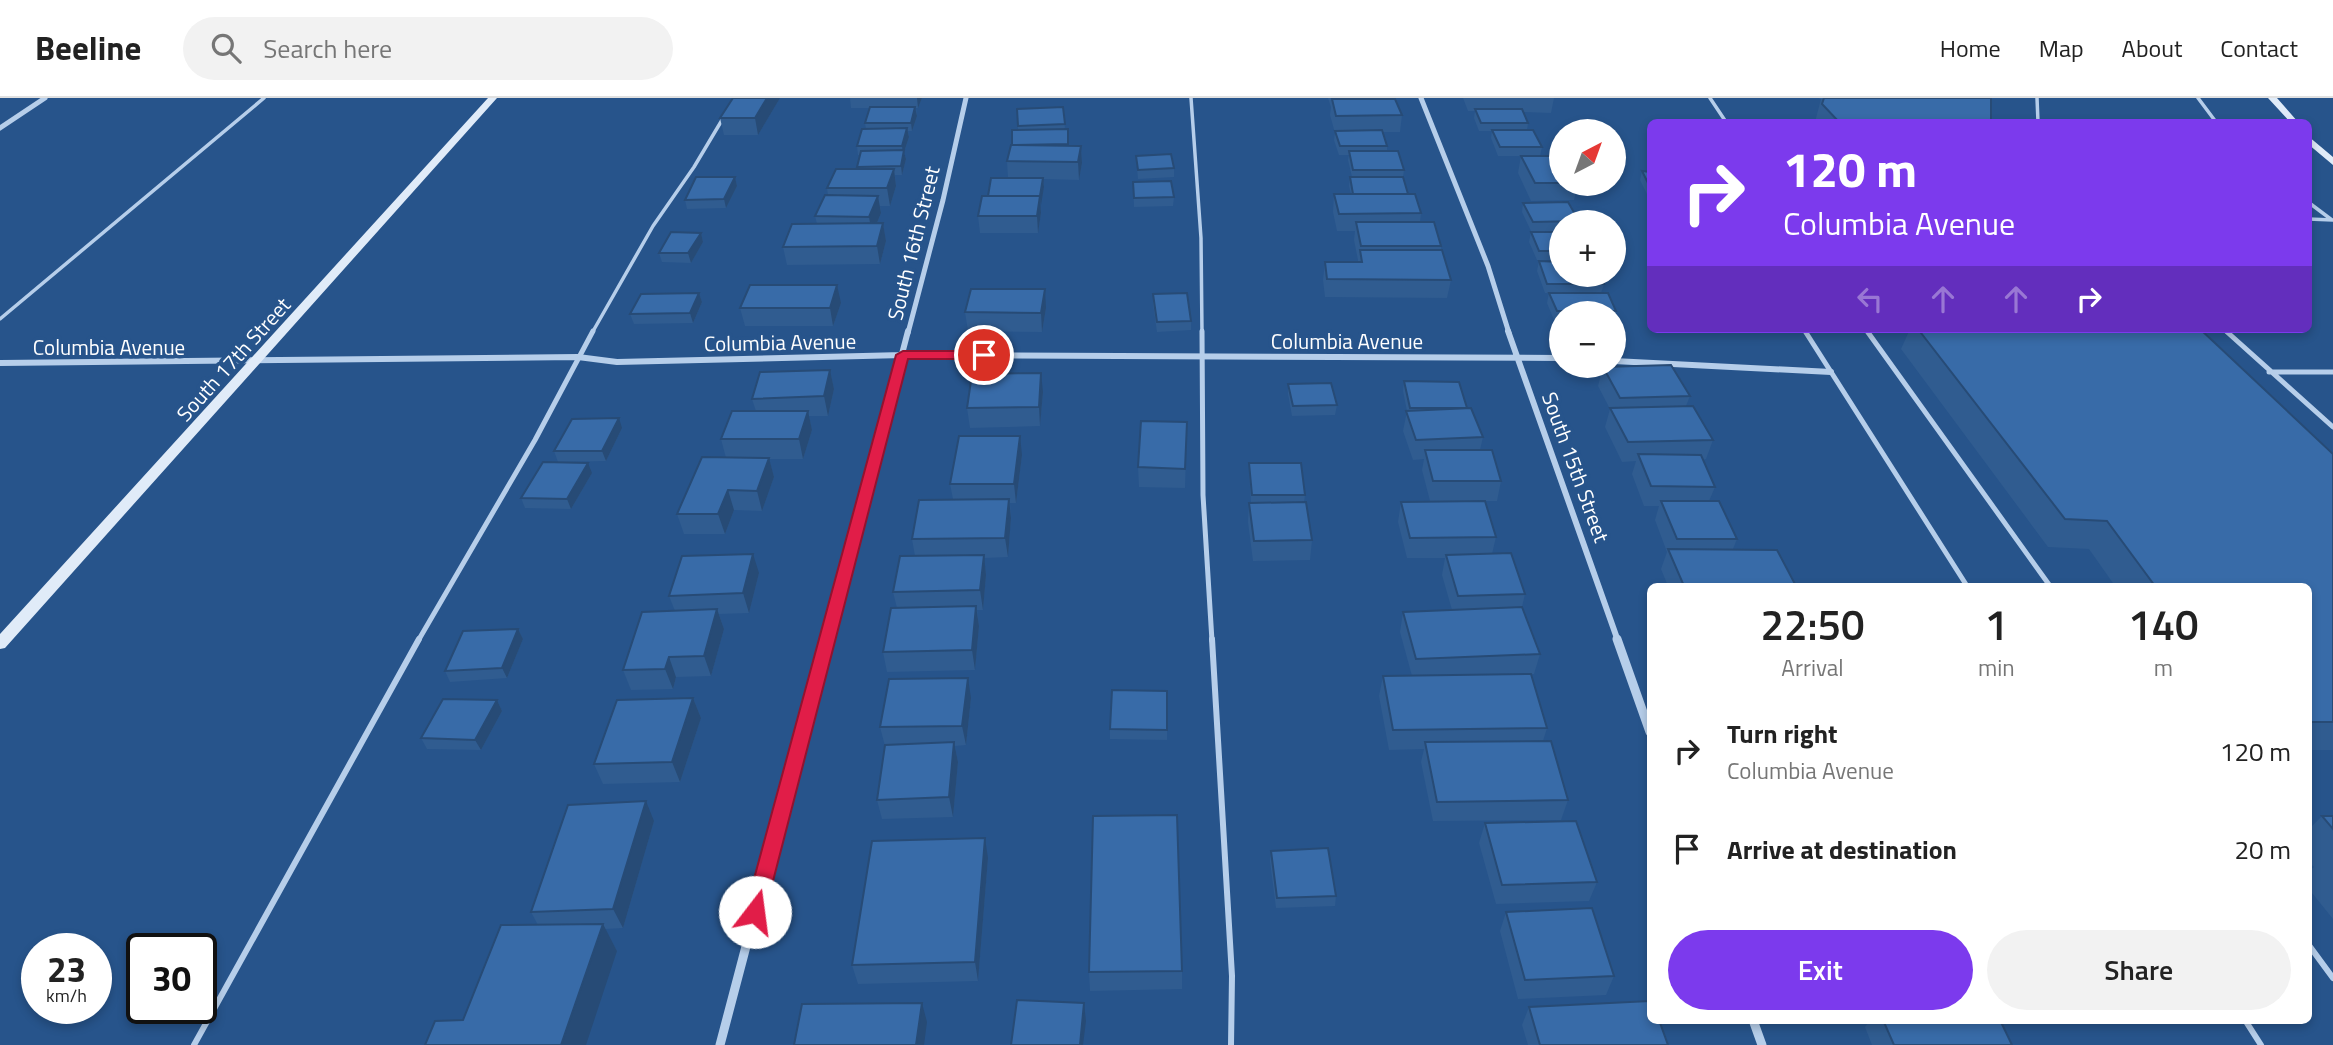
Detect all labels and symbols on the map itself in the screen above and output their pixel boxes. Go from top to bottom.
north arrow [1549,119,1626,196]
street label: South 16th Street [878,162,948,323]
street label: South 17th Street [168,289,298,428]
street label: Columbia Avenue [704,325,856,359]
pin [954,325,1014,385]
street label: Columbia Avenue [1271,325,1423,357]
street label: Columbia Avenue [33,331,185,363]
street label: South 15th Street [1534,387,1618,547]
position arrow [718,875,792,949]
speed limit sign: 30 [126,933,217,1024]

